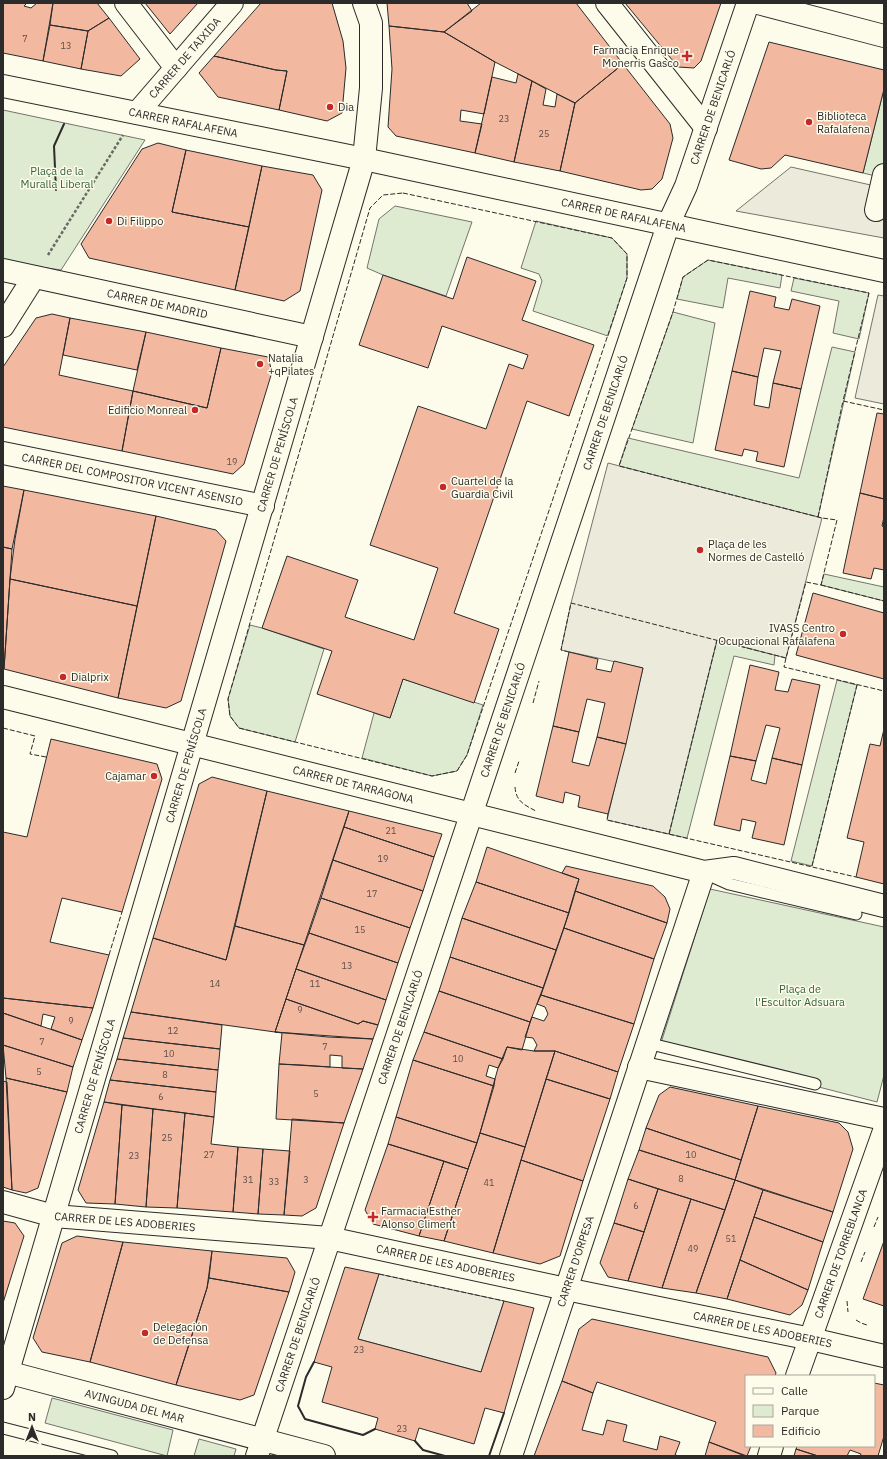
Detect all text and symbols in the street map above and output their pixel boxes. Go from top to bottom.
street label: CARRER DE TAIXIDA [146,14,224,101]
house number: 7 [22,33,28,44]
house number: 13 [61,40,71,51]
place label: Farmacia Enrique Monerris Gasco [593,43,679,70]
street label: CARRER DE BENICARLÓ [687,48,739,166]
marker: Farmacia Enrique Monerris Gasco [682,51,692,61]
place label: Dia [338,100,354,114]
marker: Dia [325,102,335,112]
street label: CARRER RAFALAFENA [127,105,239,140]
place label: Biblioteca Rafalafena [817,109,870,136]
house number: 23 [499,113,509,124]
marker: Biblioteca Rafalafena [804,117,814,127]
house number: 25 [539,128,549,139]
park label: Plaça de la Muralla Liberal [21,164,94,191]
street label: CARRER DE RAFALAFENA [560,195,688,235]
place label: Di Filippo [117,214,163,228]
marker: Di Filippo [104,216,114,226]
street label: CARRER DE MADRID [106,286,209,321]
place label: Natalia +qPilates [268,351,314,378]
street label: CARRER DE BENICARLÓ [580,353,631,472]
marker: Natalia +qPilates [255,359,265,369]
street label: CARRER DE PENÍSCOLA [254,395,301,514]
place label: Edificio Monreal [108,403,187,417]
marker: Edificio Monreal [190,405,200,415]
street label: CARRER DEL COMPOSITOR VICENT ASENSIO [20,450,244,509]
house number: 19 [227,456,237,467]
place label: Cuartel de la Guardia Civil [451,474,513,501]
marker: Cuartel de la Guardia Civil [438,482,448,492]
place label: Plaça de les Normes de Castelló [708,537,805,564]
marker: Plaça de les Normes de Castelló [695,545,705,555]
place label: IVASS Centro Ocupacional Rafalafena [718,621,835,648]
marker: IVASS Centro Ocupacional Rafalafena [838,629,848,639]
street label: CARRER DE BENICARLÓ [477,661,528,779]
place label: Dialprix [71,670,109,684]
marker: Dialprix [58,672,68,682]
street label: CARRER DE PENÍSCOLA [162,706,209,825]
street label: CARRER DE TARRAGONA [291,763,415,806]
place label: Cajamar [105,769,146,783]
marker: Cajamar [149,771,159,781]
house number: 21 [386,825,396,836]
house number: 19 [378,853,388,864]
house number: 17 [367,888,377,899]
house number: 15 [355,924,365,935]
house number: 13 [342,960,352,971]
street label: CARRER DE BENICARLÓ [374,968,426,1087]
house number: 14 [210,978,220,989]
house number: 11 [310,978,320,989]
park label: Plaça de l'Escultor Adsuara [755,982,845,1009]
house number: 9 [297,1004,303,1015]
house number: 9 [68,1015,74,1026]
street label: CARRER DE PENÍSCOLA [71,1017,118,1135]
house number: 12 [168,1025,178,1036]
house number: 7 [39,1036,45,1047]
house number: 7 [322,1041,328,1052]
house number: 10 [164,1048,174,1059]
house number: 10 [453,1053,463,1064]
house number: 5 [36,1066,42,1077]
house number: 8 [162,1069,168,1080]
house number: 5 [313,1088,319,1099]
house number: 6 [158,1091,164,1102]
house number: 25 [162,1132,172,1143]
house number: 27 [204,1149,214,1160]
house number: 10 [686,1149,696,1160]
house number: 23 [129,1150,139,1161]
house number: 8 [678,1173,684,1184]
house number: 31 [243,1174,253,1185]
house number: 3 [303,1174,309,1185]
house number: 33 [269,1176,279,1187]
house number: 41 [484,1177,494,1188]
street label: CARRER DE TORREBLANCA [811,1187,870,1320]
house number: 6 [633,1200,639,1211]
place label: Farmacia Esther Alonso Climent [381,1204,461,1231]
street label: CARRER DE LES ADOBERIES [54,1209,196,1234]
marker: Farmacia Esther Alonso Climent [368,1212,378,1222]
street label: CARRER D'ORPESA [554,1214,597,1309]
house number: 51 [726,1233,736,1244]
street label: CARRER DE LES ADOBERIES [375,1241,516,1285]
house number: 49 [688,1243,698,1254]
street label: CARRER DE BENICARLÓ [272,1275,323,1394]
street label: CARRER DE LES ADOBERIES [692,1308,834,1351]
place label: Delegación de Defensa [153,1320,209,1347]
marker: Delegación de Defensa [140,1328,150,1338]
house number: 23 [354,1344,364,1355]
legend [745,1375,875,1447]
text: Calle [781,1383,808,1398]
street label: AVINGUDA DEL MAR [83,1386,186,1426]
text: Parque [781,1403,820,1418]
north arrow [12,1407,52,1447]
text: N [28,1410,36,1424]
house number: 23 [397,1423,407,1434]
text: Edificio [781,1423,821,1438]

